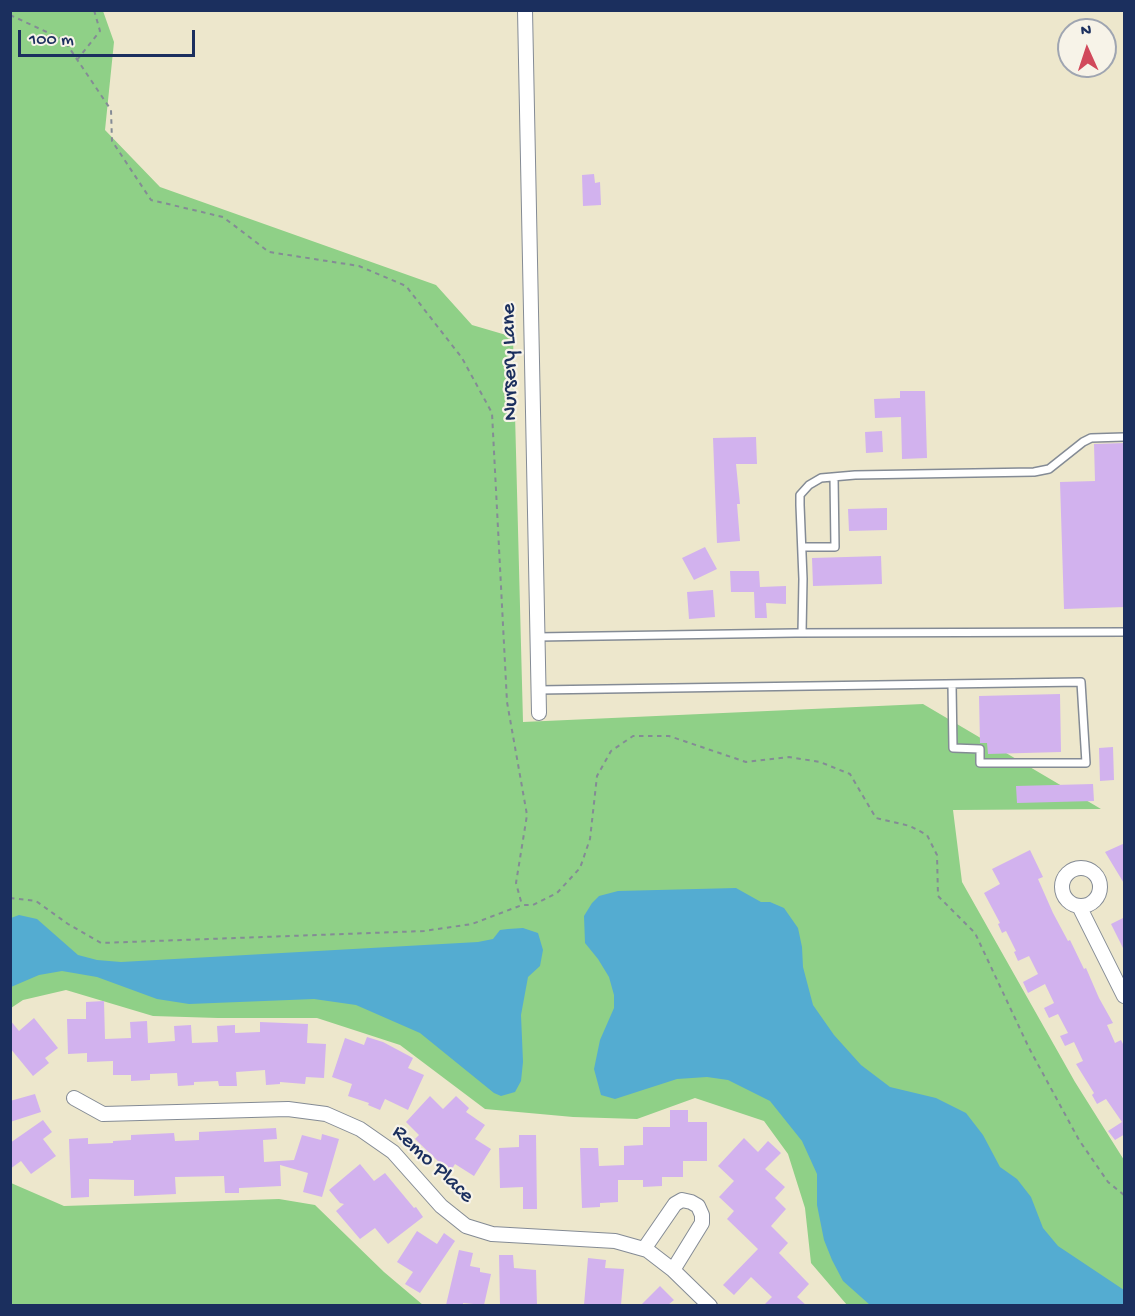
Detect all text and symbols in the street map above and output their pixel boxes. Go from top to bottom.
scale bar [21,18,198,56]
north arrow [1057,18,1117,78]
text: N [1080,22,1092,41]
text: 100 m [29,30,74,51]
street label: Nursery Lane [497,303,525,421]
street label: Remo Place [385,1120,479,1210]

